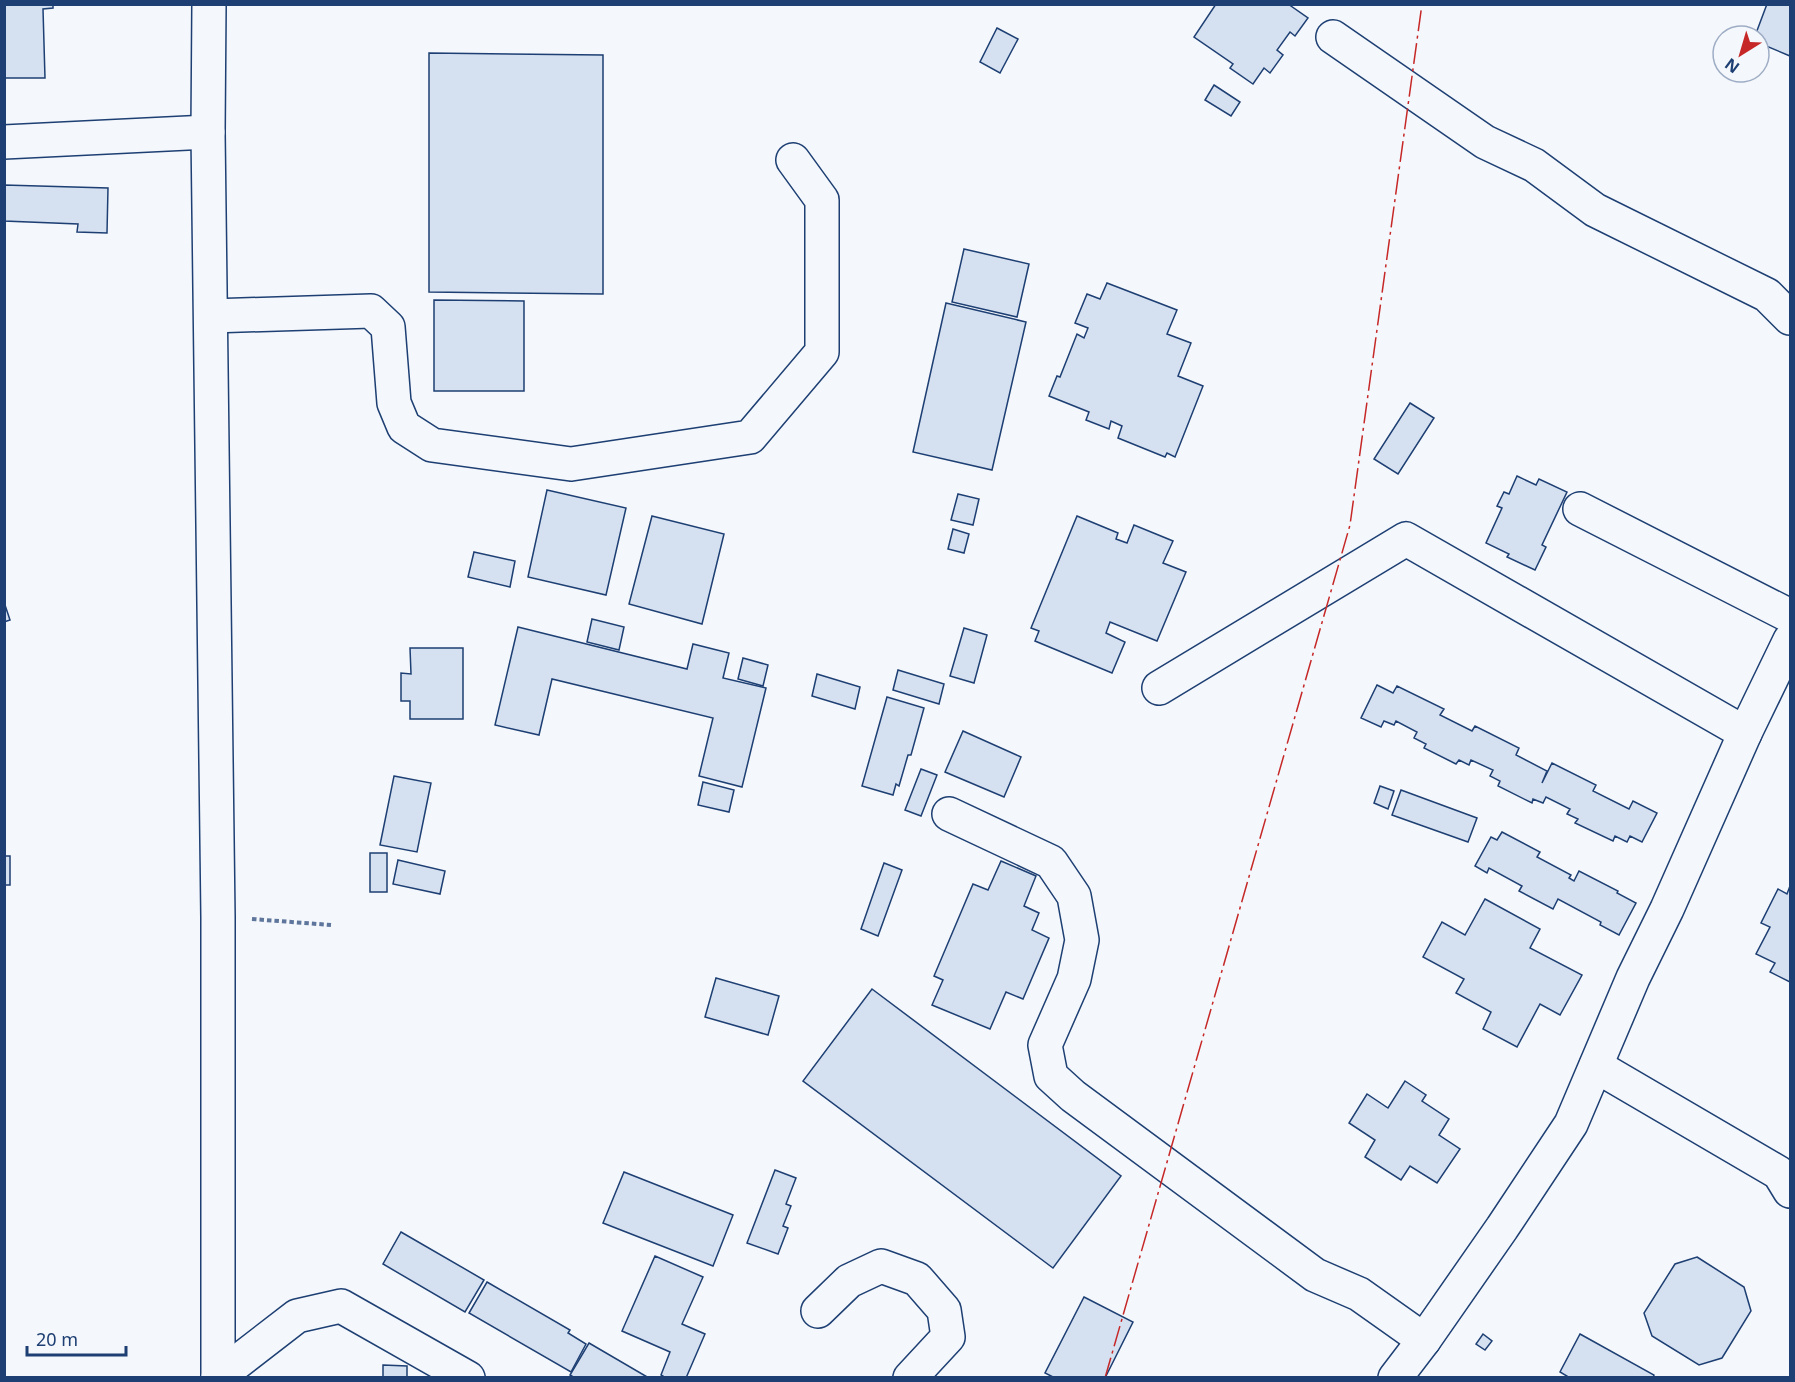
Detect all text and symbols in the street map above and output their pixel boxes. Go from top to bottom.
north arrow [1711,24,1771,84]
text: N [1720,53,1744,79]
scale bar [27,1319,126,1357]
text: 20 m [36,1327,78,1351]

